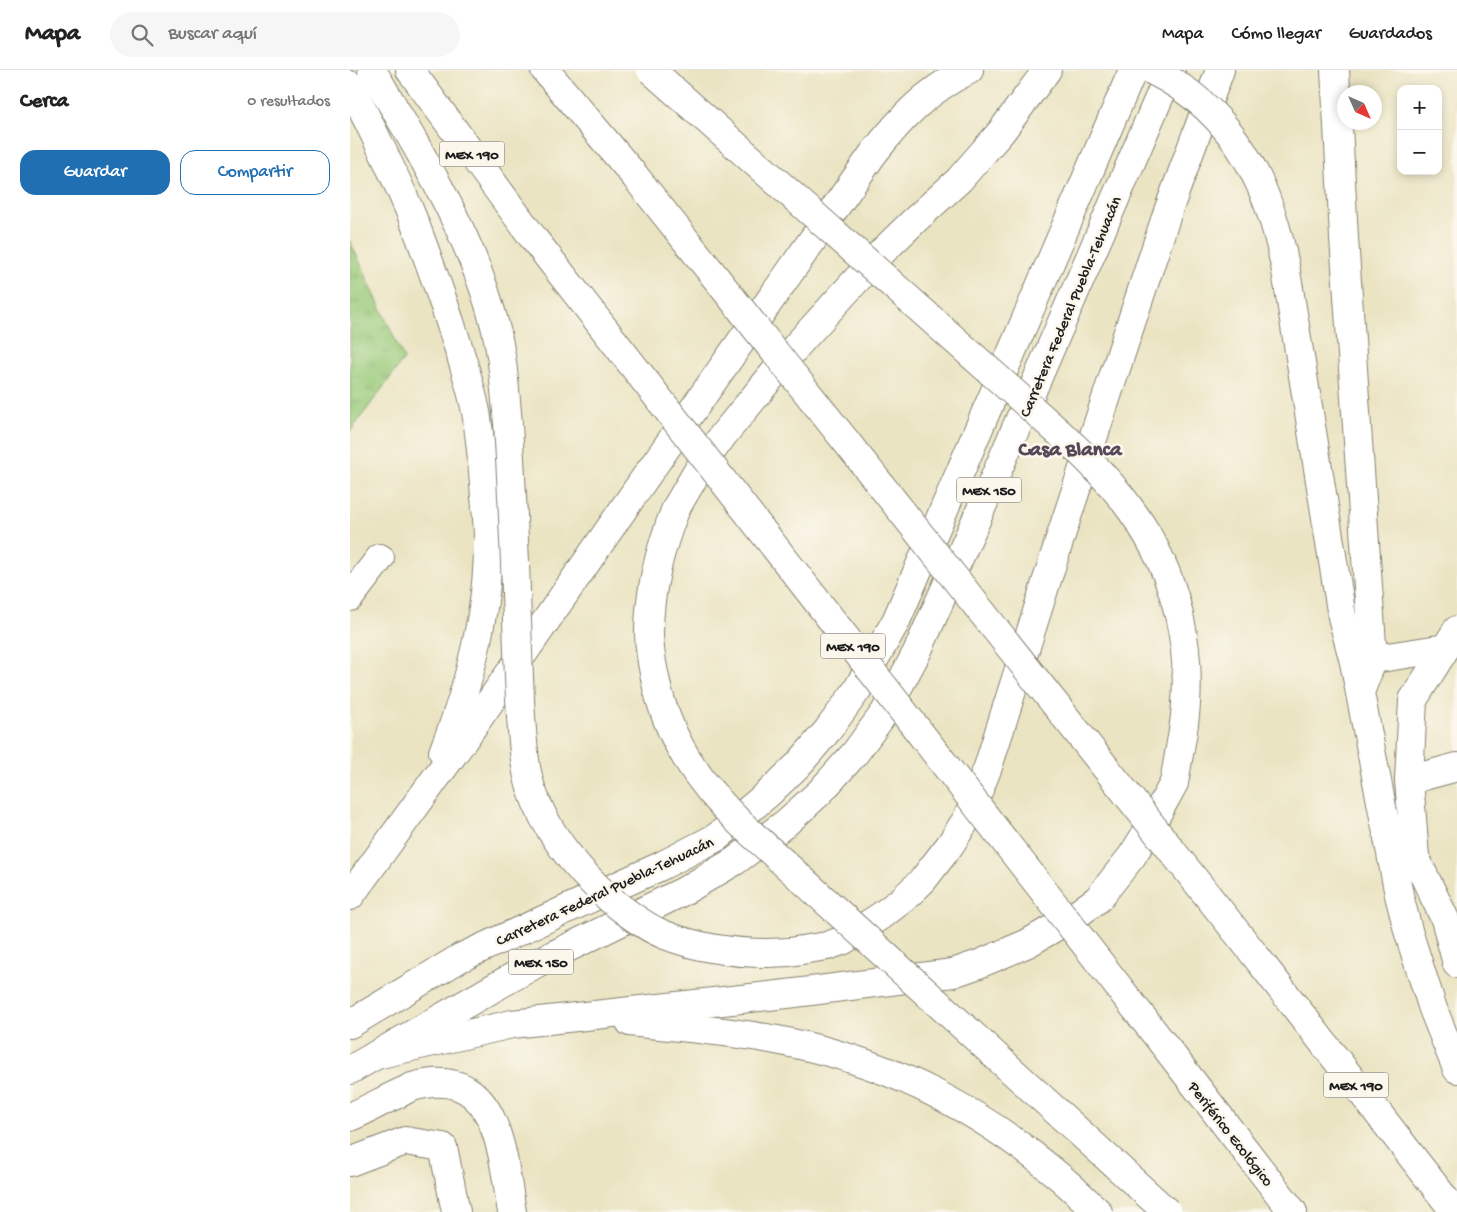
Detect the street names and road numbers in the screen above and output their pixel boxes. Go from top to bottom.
road number: MEX 190 [440,142,504,166]
street label: Carretera Federal Puebla-Tehuacán [1017,194,1128,421]
road number: MEX 150 [956,478,1022,502]
road number: MEX 190 [820,634,886,658]
street label: Carretera Federal Puebla-Tehuacán [494,834,718,952]
road number: MEX 150 [508,950,574,974]
road number: MEX 190 [1324,1072,1388,1098]
street label: Periférico Ecológico [1182,1078,1276,1191]

